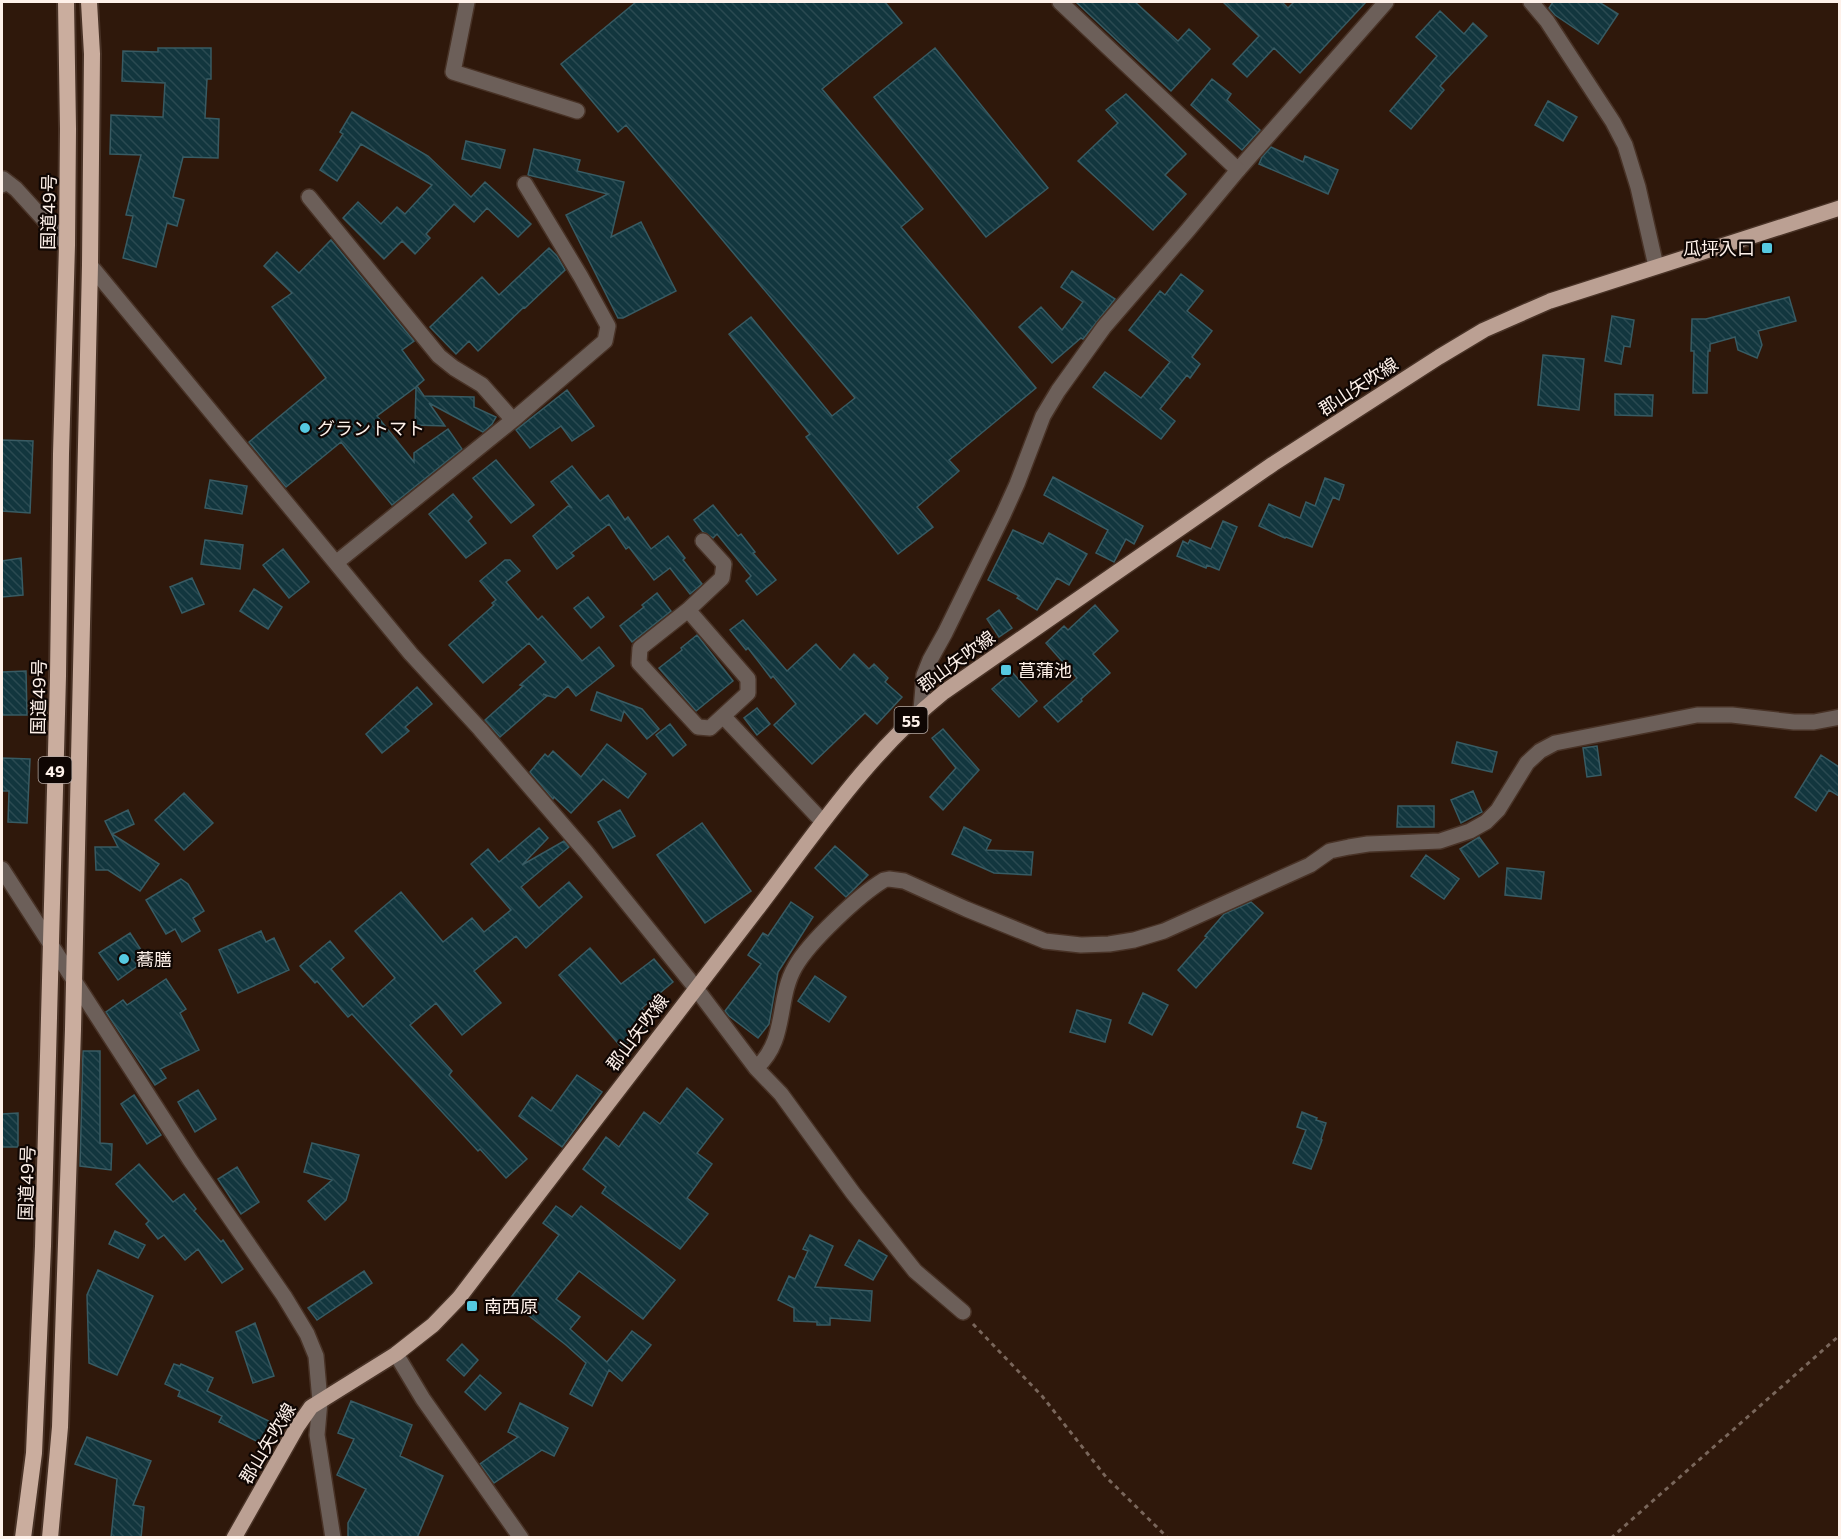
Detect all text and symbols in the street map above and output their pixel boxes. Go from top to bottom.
street label: 国道49号 [36,174,60,250]
place label: 瓜坪入口 [1683,237,1755,259]
marker: 瓜坪入口 [1760,241,1774,255]
street label: 郡山矢吹線 [1314,352,1402,420]
place label: グラントマト [317,417,425,439]
marker: グラントマト [298,421,312,435]
street label: 郡山矢吹線 [913,626,999,696]
street label: 国道49号 [26,659,50,735]
place label: 菖蒲池 [1018,659,1072,681]
marker: 菖蒲池 [999,663,1013,677]
road number: 55 [894,707,928,733]
road number: 49 [38,757,72,783]
place label: 蕎膳 [136,948,172,970]
marker: 蕎膳 [117,952,131,966]
street label: 郡山矢吹線 [601,989,673,1075]
street label: 国道49号 [14,1145,38,1221]
place label: 南西原 [484,1295,538,1317]
marker: 南西原 [465,1299,479,1313]
street label: 郡山矢吹線 [234,1399,300,1487]

